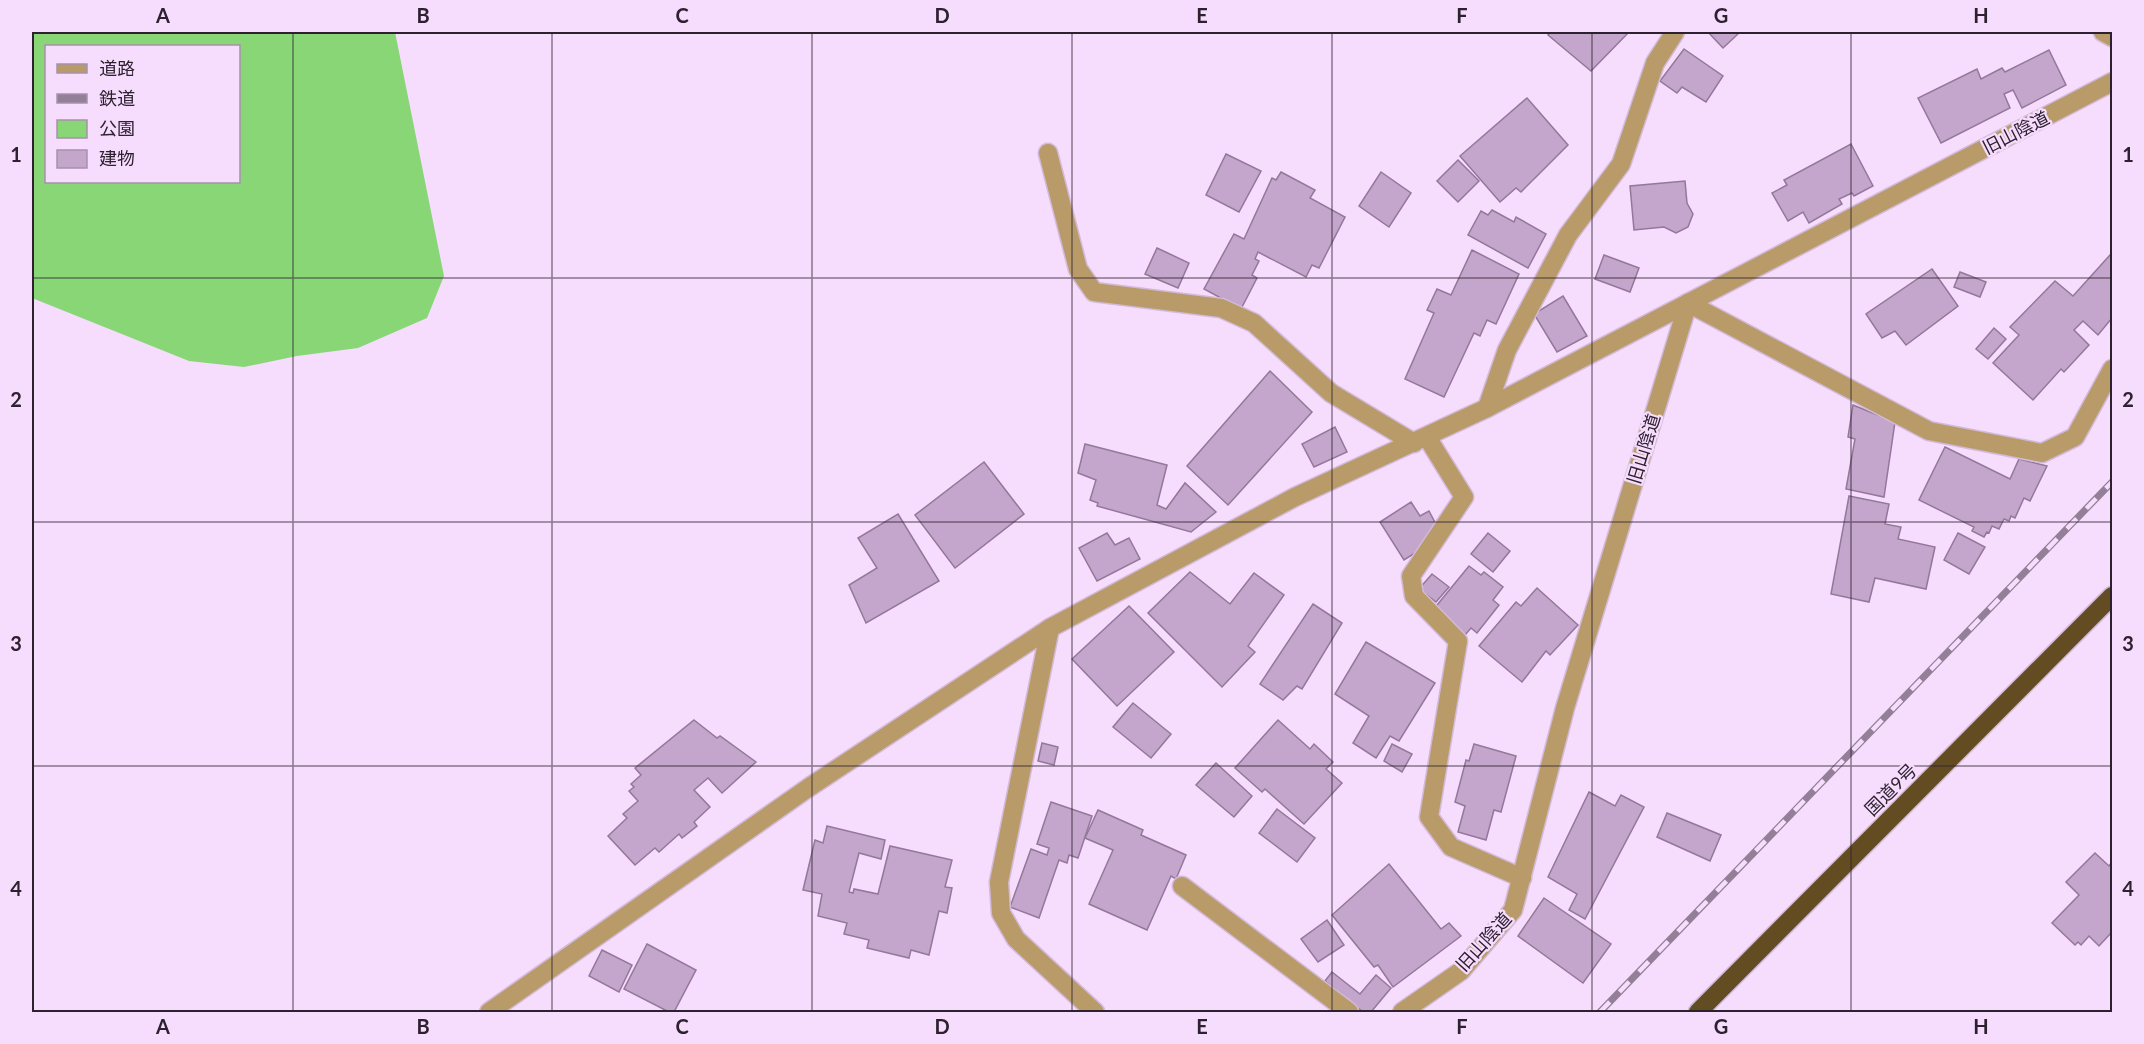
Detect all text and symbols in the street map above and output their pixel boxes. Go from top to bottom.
text: A [155,3,170,27]
text: B [416,3,430,27]
text: C [675,3,689,27]
text: D [934,3,950,27]
text: E [1196,3,1208,27]
text: F [1456,3,1468,27]
text: G [1714,3,1728,27]
text: H [1973,3,1989,27]
legend [45,45,240,183]
text: 道路 [99,57,135,79]
text: 鉄道 [99,87,135,109]
street label: 旧山陰道 [1978,106,2053,158]
text: 公園 [99,117,135,139]
text: 1 [10,142,22,166]
text: 1 [2122,142,2134,166]
text: 建物 [99,147,135,169]
text: 2 [10,387,22,411]
text: 2 [2122,387,2134,411]
street label: 旧山陰道 [1622,411,1664,486]
text: 3 [10,631,22,655]
text: 3 [2122,631,2134,655]
street label: 国道9号 [1860,759,1921,820]
text: 4 [10,876,22,900]
text: 4 [2122,876,2134,900]
street label: 旧山陰道 [1451,907,1516,975]
text: A [155,1014,170,1038]
text: B [416,1014,430,1038]
text: C [675,1014,689,1038]
text: D [934,1014,950,1038]
text: E [1196,1014,1208,1038]
text: F [1456,1014,1468,1038]
text: G [1714,1014,1728,1038]
text: H [1973,1014,1989,1038]

